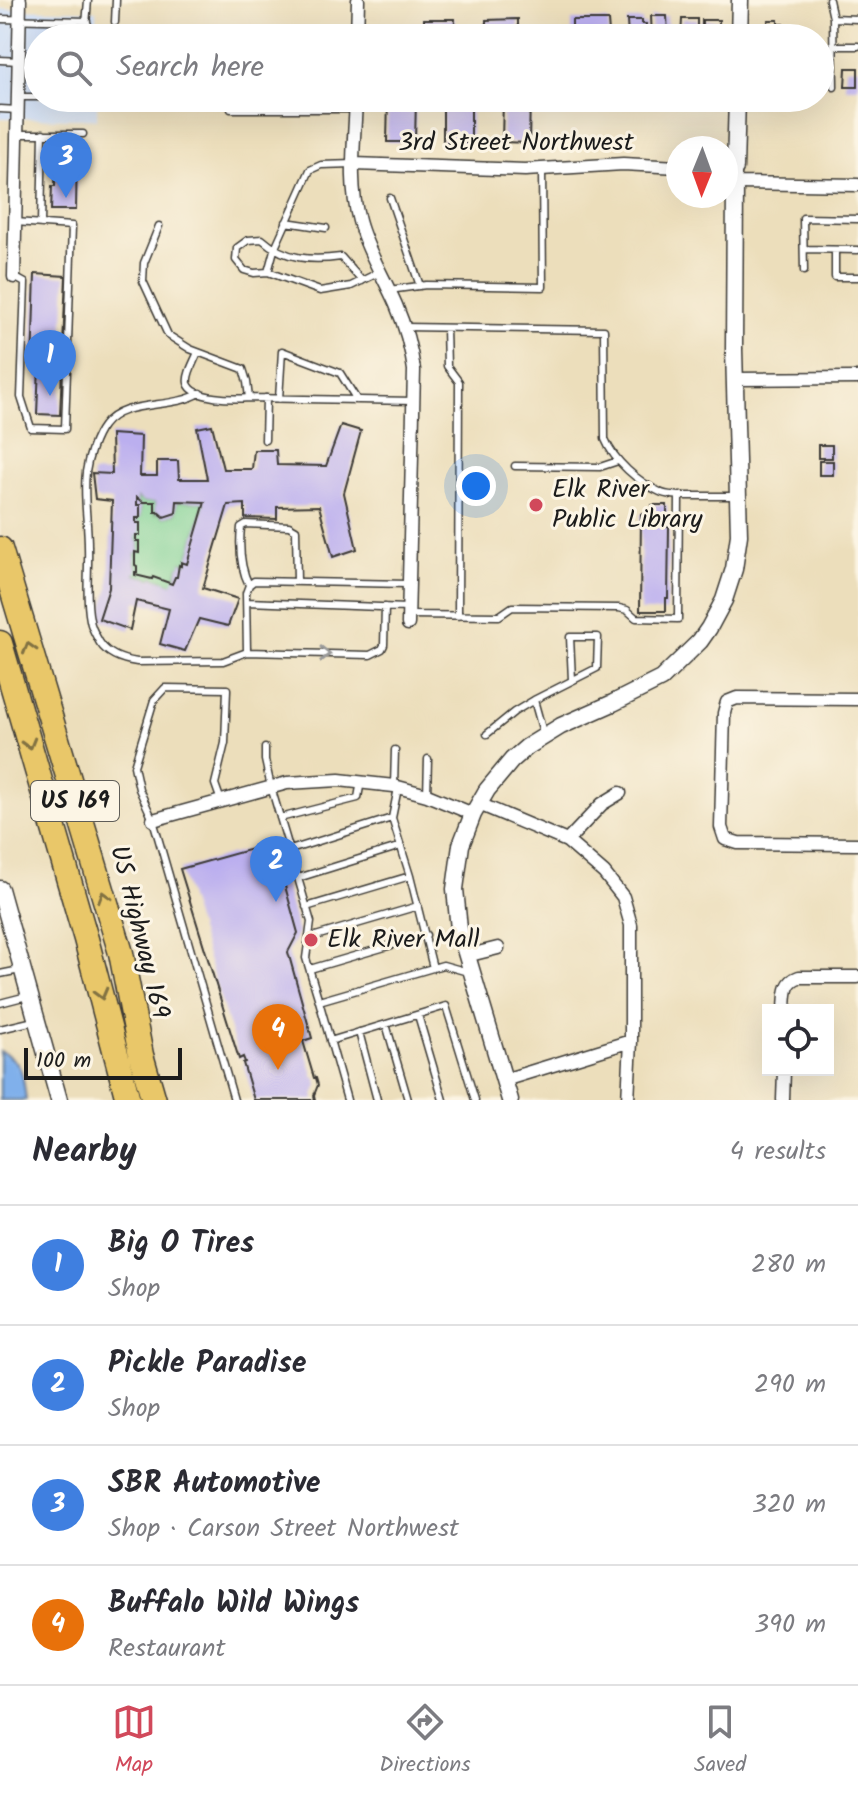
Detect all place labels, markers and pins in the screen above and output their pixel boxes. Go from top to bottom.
pin: 3 [40,132,92,198]
pin: 1 [24,330,76,396]
place label: Elk River Public Library [552,469,703,541]
marker: Elk River Public Library [527,496,545,514]
pin: 2 [250,836,302,902]
place label: Elk River Mall [327,919,480,961]
marker: Elk River Mall [302,931,320,949]
pin: 4 [252,1004,304,1070]

